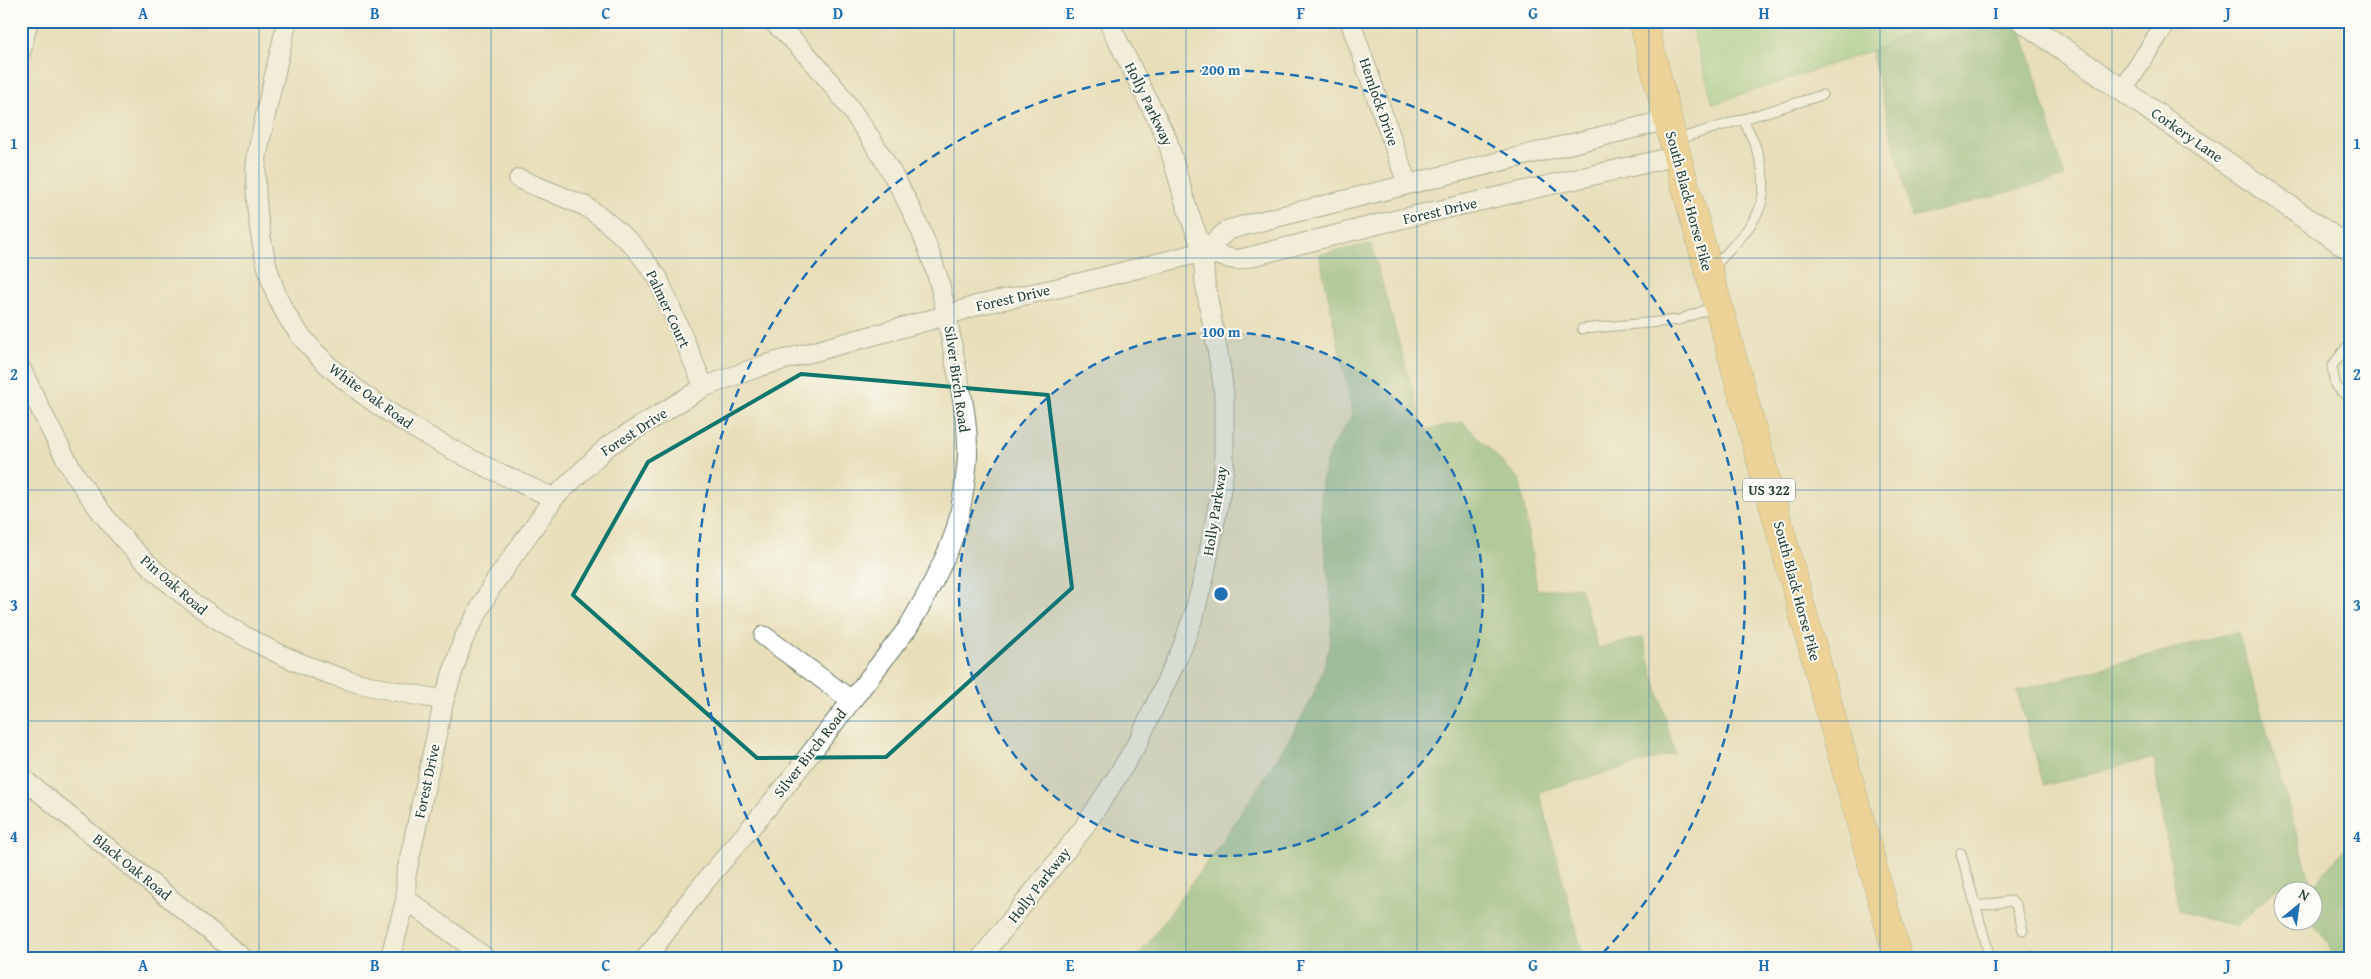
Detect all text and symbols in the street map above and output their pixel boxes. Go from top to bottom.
text: A [138,1,149,25]
text: B [370,1,380,25]
text: C [601,1,611,25]
text: D [833,1,843,25]
text: E [1066,1,1075,25]
text: F [1297,1,1305,25]
text: G [1528,1,1538,25]
text: H [1758,1,1770,25]
text: I [1993,1,1999,25]
text: J [2222,1,2231,25]
street label: Hemlock Drive [1355,55,1404,149]
street label: Holly Parkway [1120,58,1179,150]
text: 200 m [1201,59,1241,80]
street label: Corkery Lane [2147,102,2227,167]
street label: South Black Horse Pike [1661,129,1718,273]
text: 1 [10,131,18,155]
text: 1 [2353,131,2361,155]
street label: Forest Drive [1401,192,1479,229]
street label: Palmer Court [641,266,696,352]
street label: Forest Drive [974,279,1052,316]
text: 100 m [1201,321,1241,342]
street label: Silver Birch Road [940,324,975,434]
street label: White Oak Road [325,358,418,433]
text: 2 [10,362,18,386]
text: 2 [2353,362,2361,386]
street label: Forest Drive [596,402,671,461]
street label: Holly Parkway [1197,464,1232,557]
road number: US 322 [1743,478,1795,502]
street label: South Black Horse Pike [1769,519,1826,663]
street label: Pin Oak Road [136,550,212,620]
centre of rings [1212,585,1230,603]
text: 3 [10,593,18,617]
text: 3 [2353,593,2361,617]
street label: Silver Birch Road [768,704,851,802]
street label: Forest Drive [408,742,445,820]
text: 4 [10,824,18,848]
text: 4 [2353,824,2361,848]
street label: Black Oak Road [89,828,176,905]
street label: Holly Parkway [1002,842,1075,927]
north arrow [2274,882,2324,932]
text: N [2295,884,2314,906]
text: A [138,953,149,977]
text: B [370,953,380,977]
text: C [601,953,611,977]
text: D [833,953,843,977]
text: E [1066,953,1075,977]
text: F [1297,953,1305,977]
text: G [1528,953,1538,977]
text: H [1758,953,1770,977]
text: I [1993,953,1999,977]
text: J [2222,953,2231,977]

